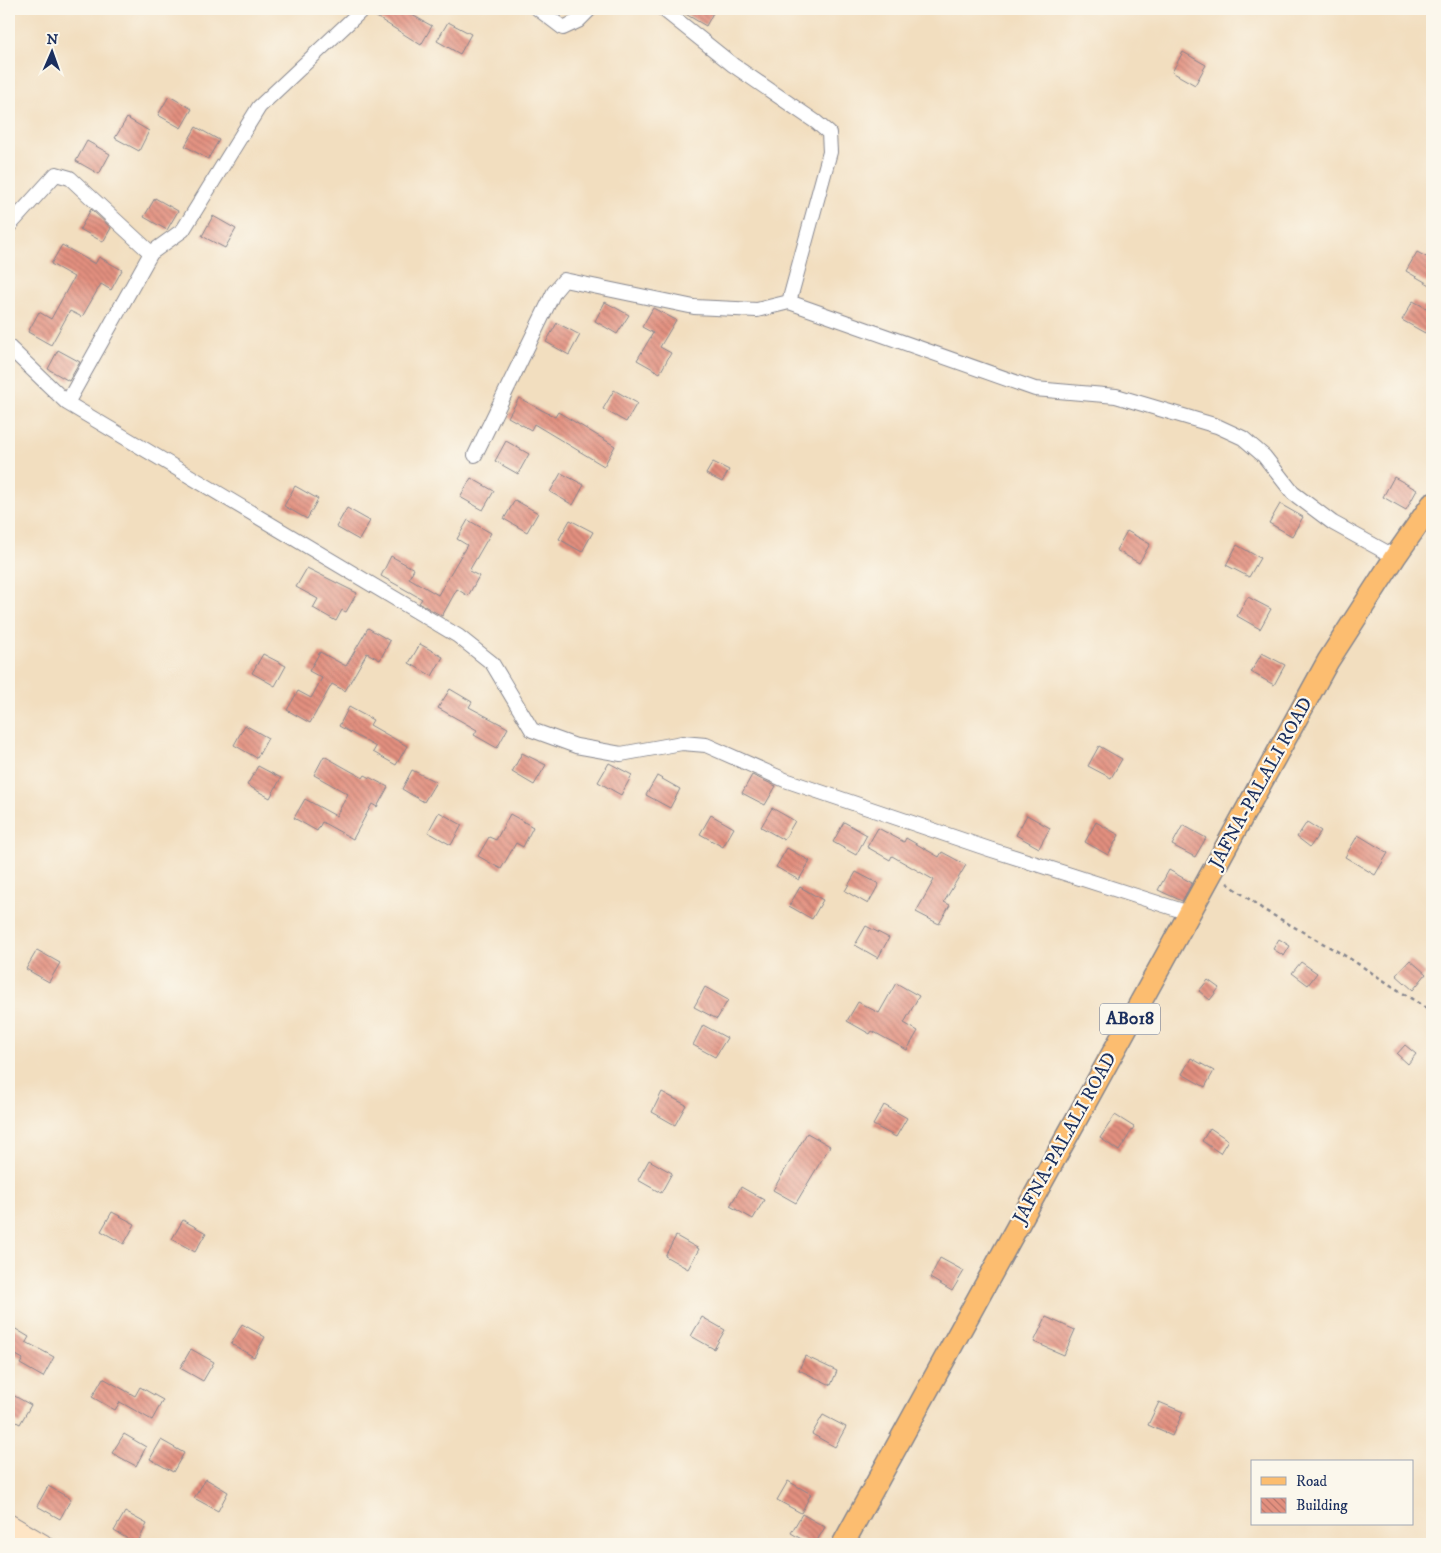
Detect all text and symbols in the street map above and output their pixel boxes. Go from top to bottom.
north arrow [28,28,78,78]
text: N [46,31,59,49]
street label: JAFNA-PALALI ROAD [1203,693,1318,874]
road number: AB018 [1100,1004,1160,1034]
street label: JAFNA-PALALI ROAD [1007,1048,1122,1229]
legend [1251,1460,1414,1526]
text: Road [1296,1472,1328,1491]
text: Building [1296,1496,1348,1515]

